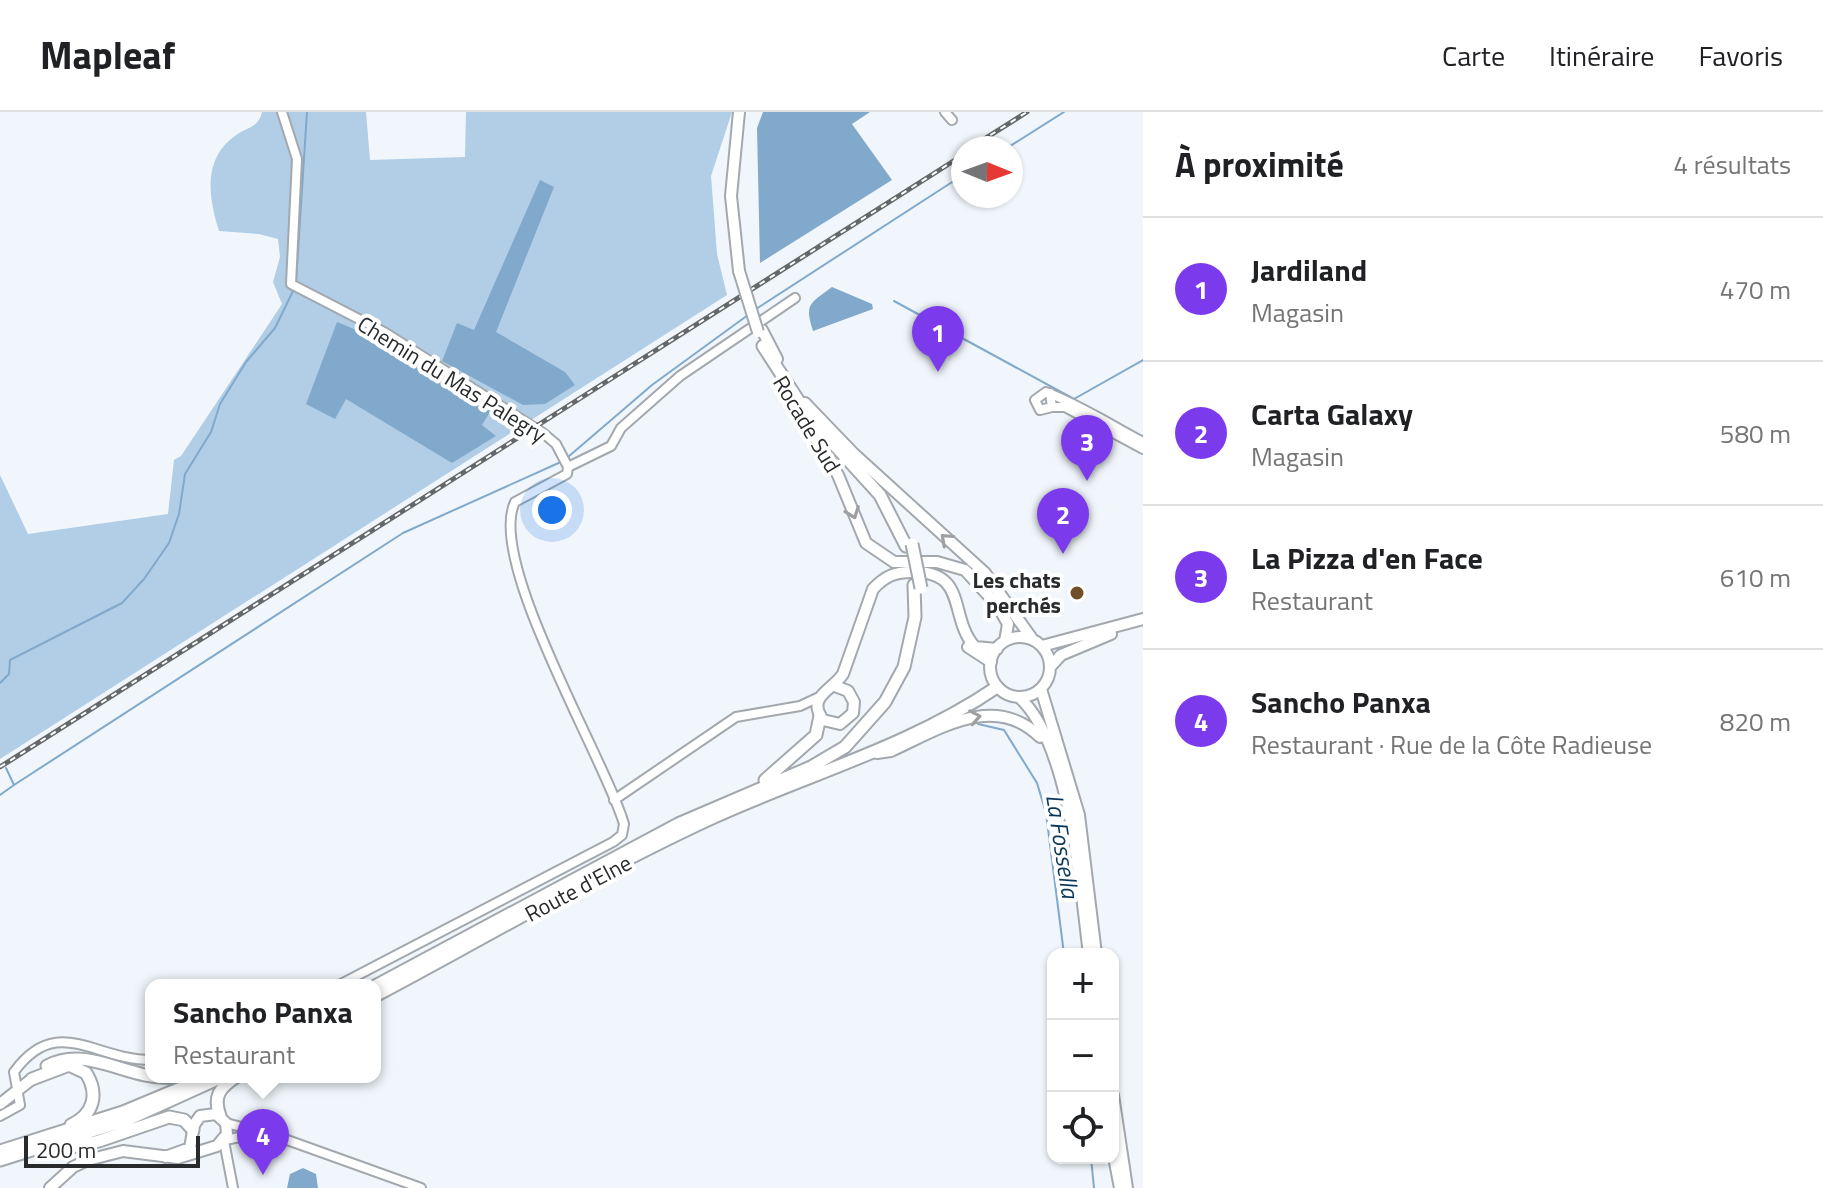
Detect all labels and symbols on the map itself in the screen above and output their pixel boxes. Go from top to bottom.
north arrow [951,136,1023,208]
pin: 1 [912,306,964,372]
street label: Chemin du Mas Palegry [351,307,553,451]
street label: Rocade Sud [765,369,849,479]
pin: 3 [1061,415,1113,481]
pin: 2 [1037,488,1089,554]
your location [532,490,572,530]
one-way arrow [844,505,860,519]
one-way arrow [940,534,955,549]
place label: Les chats perchés [973,563,1061,622]
marker: Les chats perchés [1068,584,1086,602]
one-way arrow [969,710,982,727]
water label: La Fossella [1037,792,1089,902]
street label: Route d'Elne [518,846,638,930]
pin: 4 [237,1109,289,1175]
scale bar [24,1132,200,1168]

